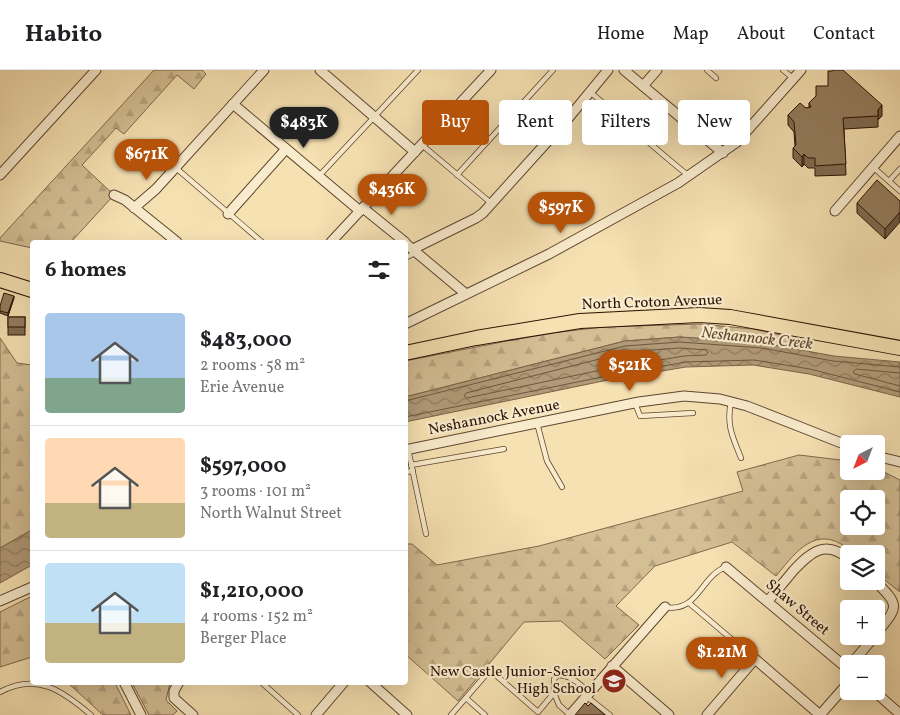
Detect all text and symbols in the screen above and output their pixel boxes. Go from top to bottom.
text: Habito [25,18,102,52]
text: Home [597,22,645,47]
text: Map [673,22,709,47]
text: About [737,22,785,47]
text: Contact [813,22,875,47]
chip: Buy [422,100,489,145]
chip: Rent [499,100,572,145]
chip: Filters [582,100,668,145]
chip: New [678,100,750,145]
pin: $483K [269,106,339,149]
text: $483K [281,112,327,134]
pin: $671K [112,138,182,181]
text: $671K [125,144,169,166]
pin: $436K [357,174,427,216]
text: $436K [369,179,415,201]
pin: $597K [526,191,596,234]
text: $597K [539,197,583,219]
text: 6 homes [45,256,126,285]
icon: filters [365,256,393,284]
street label: North Croton Avenue [581,290,723,316]
water label: Neshannock Creek [700,322,815,356]
text: $483,000 [200,326,292,355]
icon: home [85,333,145,393]
pin: $521K [595,350,665,392]
text: 2 rooms · 58 m² [200,355,305,377]
text: $521K [609,355,651,377]
text: Erie Avenue [200,377,284,399]
street label: Neshannock Avenue [426,395,562,441]
north arrow [840,435,885,480]
map controls [840,435,885,700]
text: $597,000 [200,452,286,481]
icon: home [85,458,145,518]
text: 3 rooms · 101 m² [200,481,311,503]
button: locate [840,490,885,535]
text: North Walnut Street [200,503,342,525]
button: layers [840,545,885,590]
street label: Shaw Street [760,575,834,641]
text: $1,210,000 [200,577,304,606]
icon: home [85,583,145,643]
button: + [840,600,885,645]
text: 4 rooms · 152 m² [200,606,313,628]
text: Berger Place [200,628,287,650]
pin: $1.21M [681,636,763,679]
text: $1.21M [697,642,747,664]
button: − [840,655,885,700]
place label: New Castle Junior-Senior High School [430,662,596,700]
school or university icon: New Castle Junior-Senior High School [601,668,627,694]

